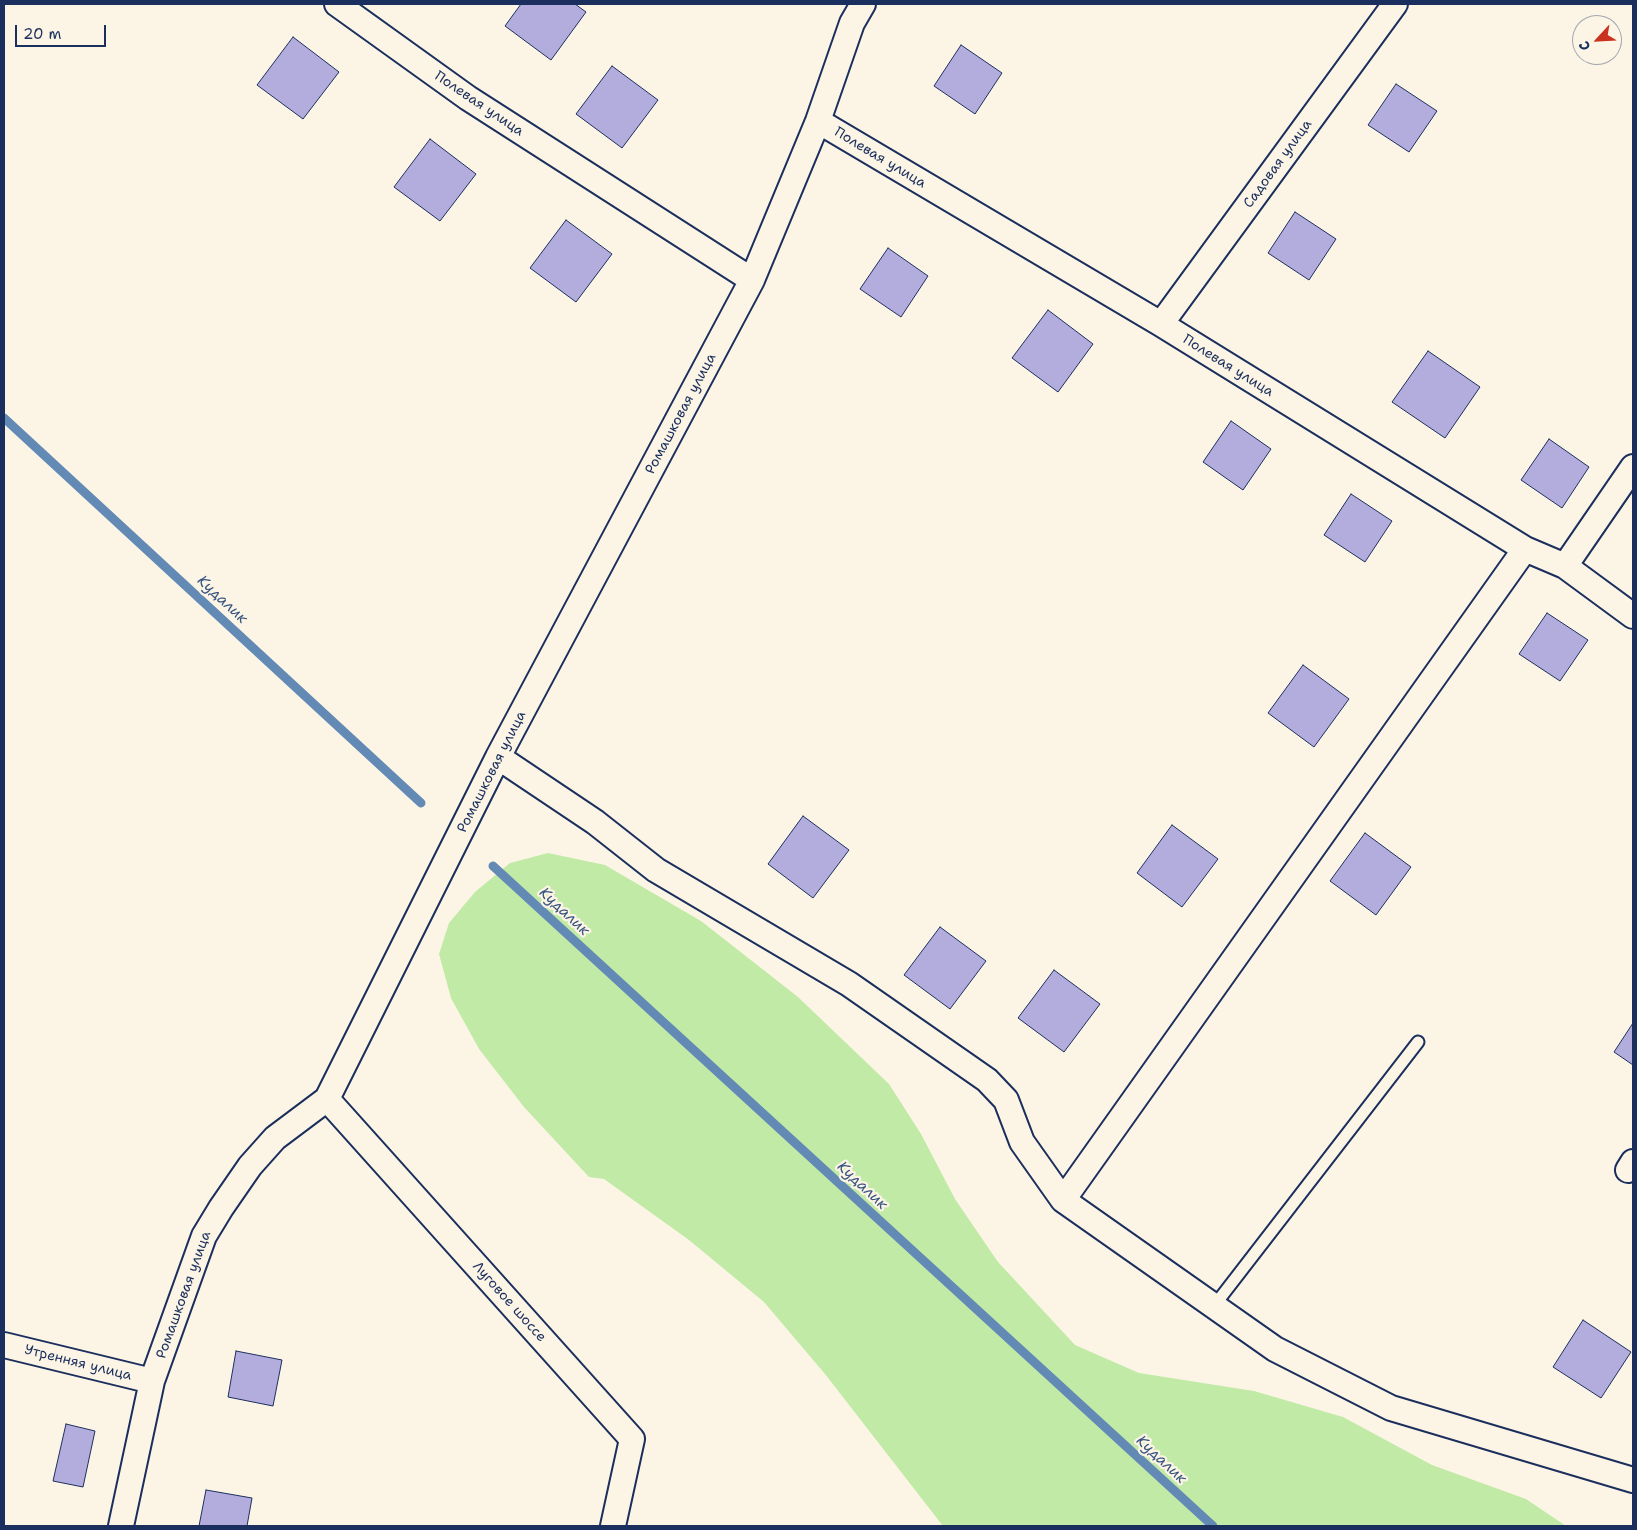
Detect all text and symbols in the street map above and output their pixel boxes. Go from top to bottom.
scale bar [18,15,109,47]
north arrow [1572,15,1622,65]
text: 20 m [23,24,62,44]
text: С [1574,38,1594,54]
street label: Полевая улица [431,68,527,140]
street label: Садовая улица [1240,117,1316,211]
street label: Полевая улица [831,124,929,192]
street label: Полевая улица [1179,331,1277,401]
street label: Ромашковая улица [642,351,720,477]
water label: Кудалик [193,572,251,628]
street label: Ромашковая улица [454,708,530,836]
water label: Кудалик [535,884,593,940]
water label: Кудалик [833,1158,891,1214]
street label: Ромашковая улица [153,1229,215,1361]
street label: Луговое шоссе [469,1258,549,1346]
street label: Утренняя улица [23,1342,133,1384]
water label: Кудалик [1132,1432,1190,1488]

